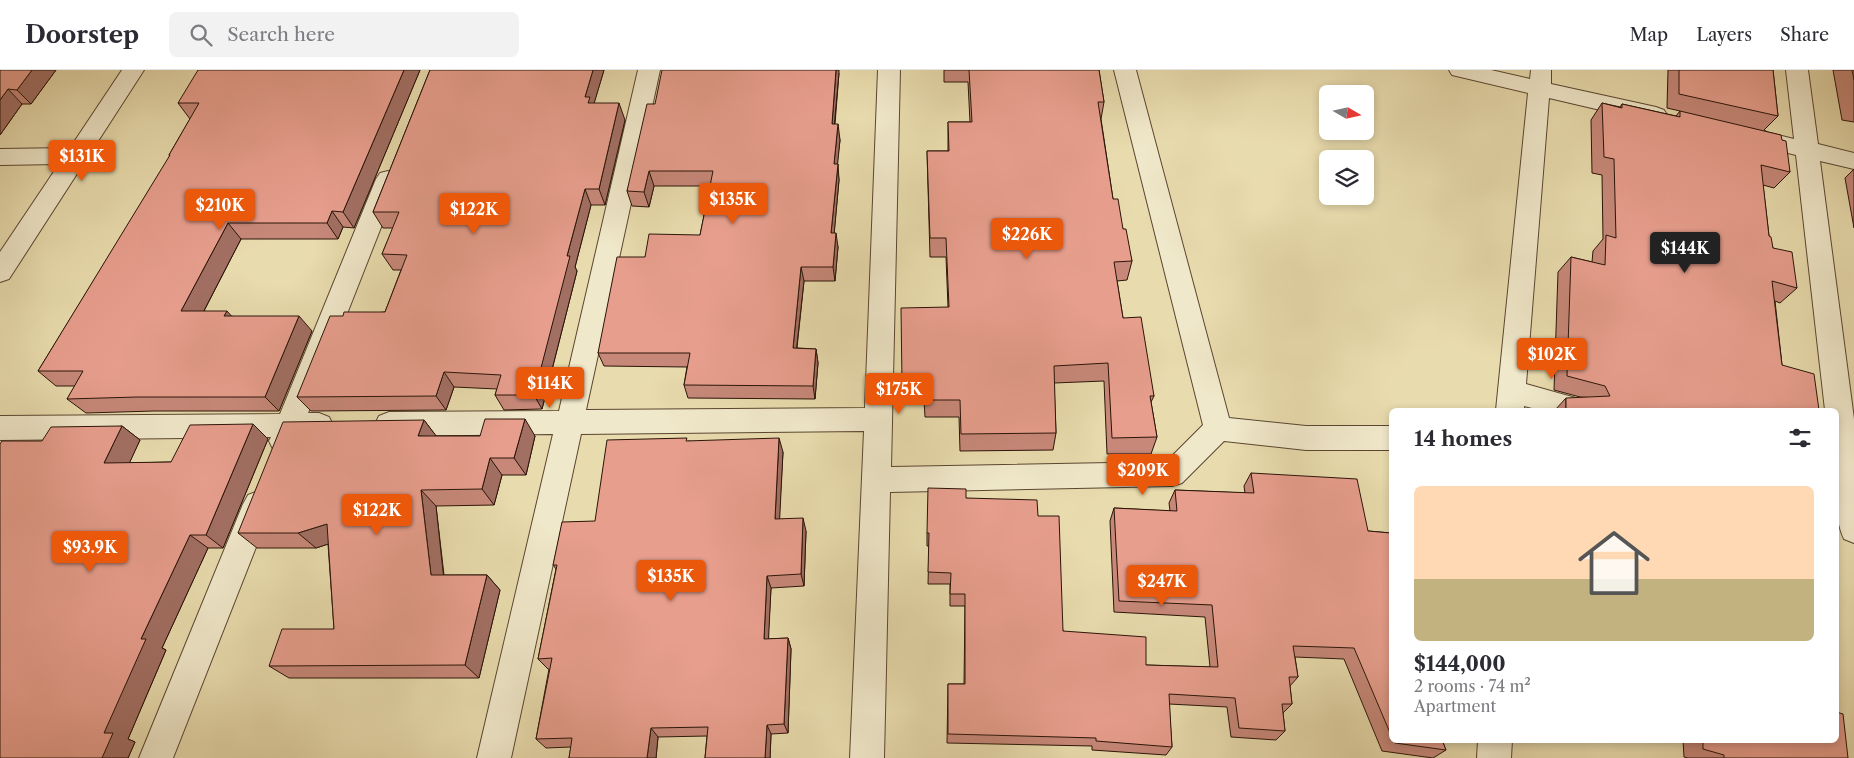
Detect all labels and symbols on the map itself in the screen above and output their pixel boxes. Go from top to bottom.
north arrow [1319,85,1374,140]
pin: $131K [47,140,117,182]
pin: $135K [698,182,768,225]
pin: $210K [185,189,255,231]
pin: $122K [439,192,509,235]
pin: $226K [992,218,1062,260]
pin: $144K [1650,232,1720,274]
pin: $102K [1517,338,1587,380]
pin: $114K [515,366,585,409]
pin: $175K [864,372,934,415]
pin: $209K [1108,454,1178,496]
pin: $122K [342,494,412,536]
pin: $93.9K [49,530,131,573]
pin: $135K [636,560,706,602]
pin: $247K [1127,564,1197,607]

